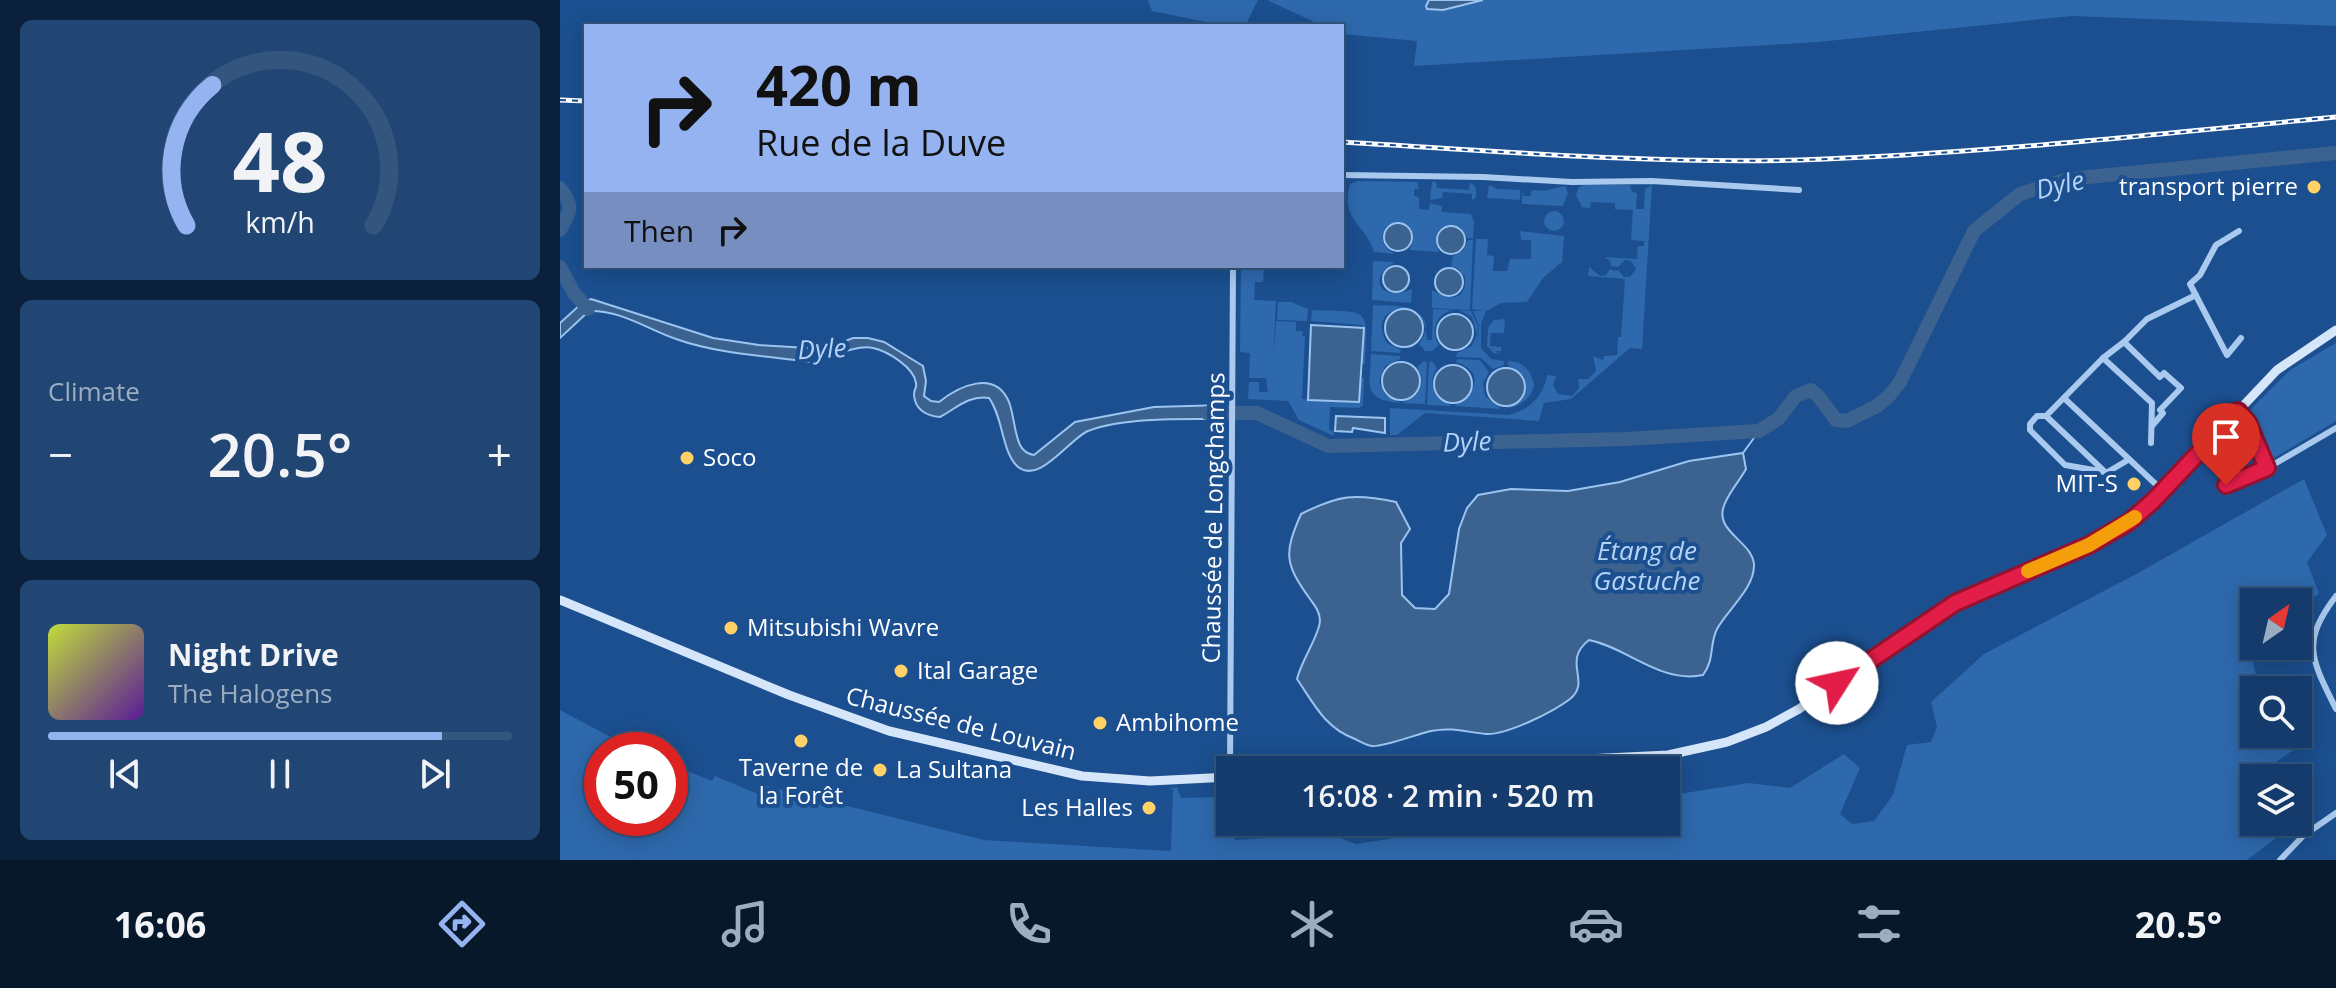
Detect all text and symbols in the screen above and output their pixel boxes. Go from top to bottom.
text: 420 m [756,46,922,122]
icon: right [624,56,728,160]
text: 48 [232,103,328,216]
text: Rue de la Duve [756,118,1006,167]
water label: Dyle [2032,161,2088,207]
place label: transport pierre [2119,169,2298,202]
marker: transport pierre [2305,178,2323,196]
text: km/h [245,202,315,241]
icon: right [710,208,754,252]
text: Then [624,210,694,251]
water label: Dyle [797,329,847,367]
street label: Chaussée de Longchamps [1193,372,1232,664]
text: Climate [48,373,140,409]
pin [2192,403,2260,485]
text: 20.5° [207,413,353,495]
icon: arrive [2204,415,2248,459]
water label: Dyle [1442,422,1492,460]
text: − [48,424,73,484]
text: + [487,424,512,484]
place label: Soco [703,440,757,473]
marker: Soco [678,449,696,467]
place label: MIT-S [2056,466,2118,499]
marker: MIT-S [2125,475,2143,493]
water label: Étang de Gastuche [1594,532,1700,598]
north arrow [2240,588,2312,660]
map controls [2240,588,2312,836]
place label: Mitsubishi Wavre [747,610,939,643]
marker: Mitsubishi Wavre [722,619,740,637]
text: Night Drive [168,634,339,675]
position arrow [1795,641,1879,725]
place label: Ital Garage [917,653,1038,686]
marker: Ital Garage [892,662,910,680]
text: The Halogens [168,675,333,711]
button: search [2240,676,2312,748]
street label: Chaussée de Louvain [843,678,1080,767]
place label: Ambihome [1116,705,1239,738]
marker: Ambihome [1091,714,1109,732]
speed limit sign: 50 [584,732,688,836]
marker: Taverne de la Forêt [792,732,810,750]
place label: Taverne de la Forêt [739,750,863,811]
icon: previous [103,752,147,796]
icon: pause [258,752,302,796]
icon: next [413,752,457,796]
place label: La Sultana [896,752,1012,785]
marker: La Sultana [871,761,889,779]
button: layers [2240,764,2312,836]
text: 16:08 · 2 min · 520 m [1301,775,1595,816]
place label: Les Halles [1021,790,1133,823]
marker: Les Halles [1140,799,1158,817]
icon: directions [434,896,490,952]
icon: music [717,896,773,952]
icon: phone [1001,896,1057,952]
icon: climate [1284,896,1340,952]
icon: car [1568,896,1624,952]
icon: filters [1851,896,1907,952]
text: 16:06 [114,900,206,949]
text: 20.5° [2135,900,2222,949]

